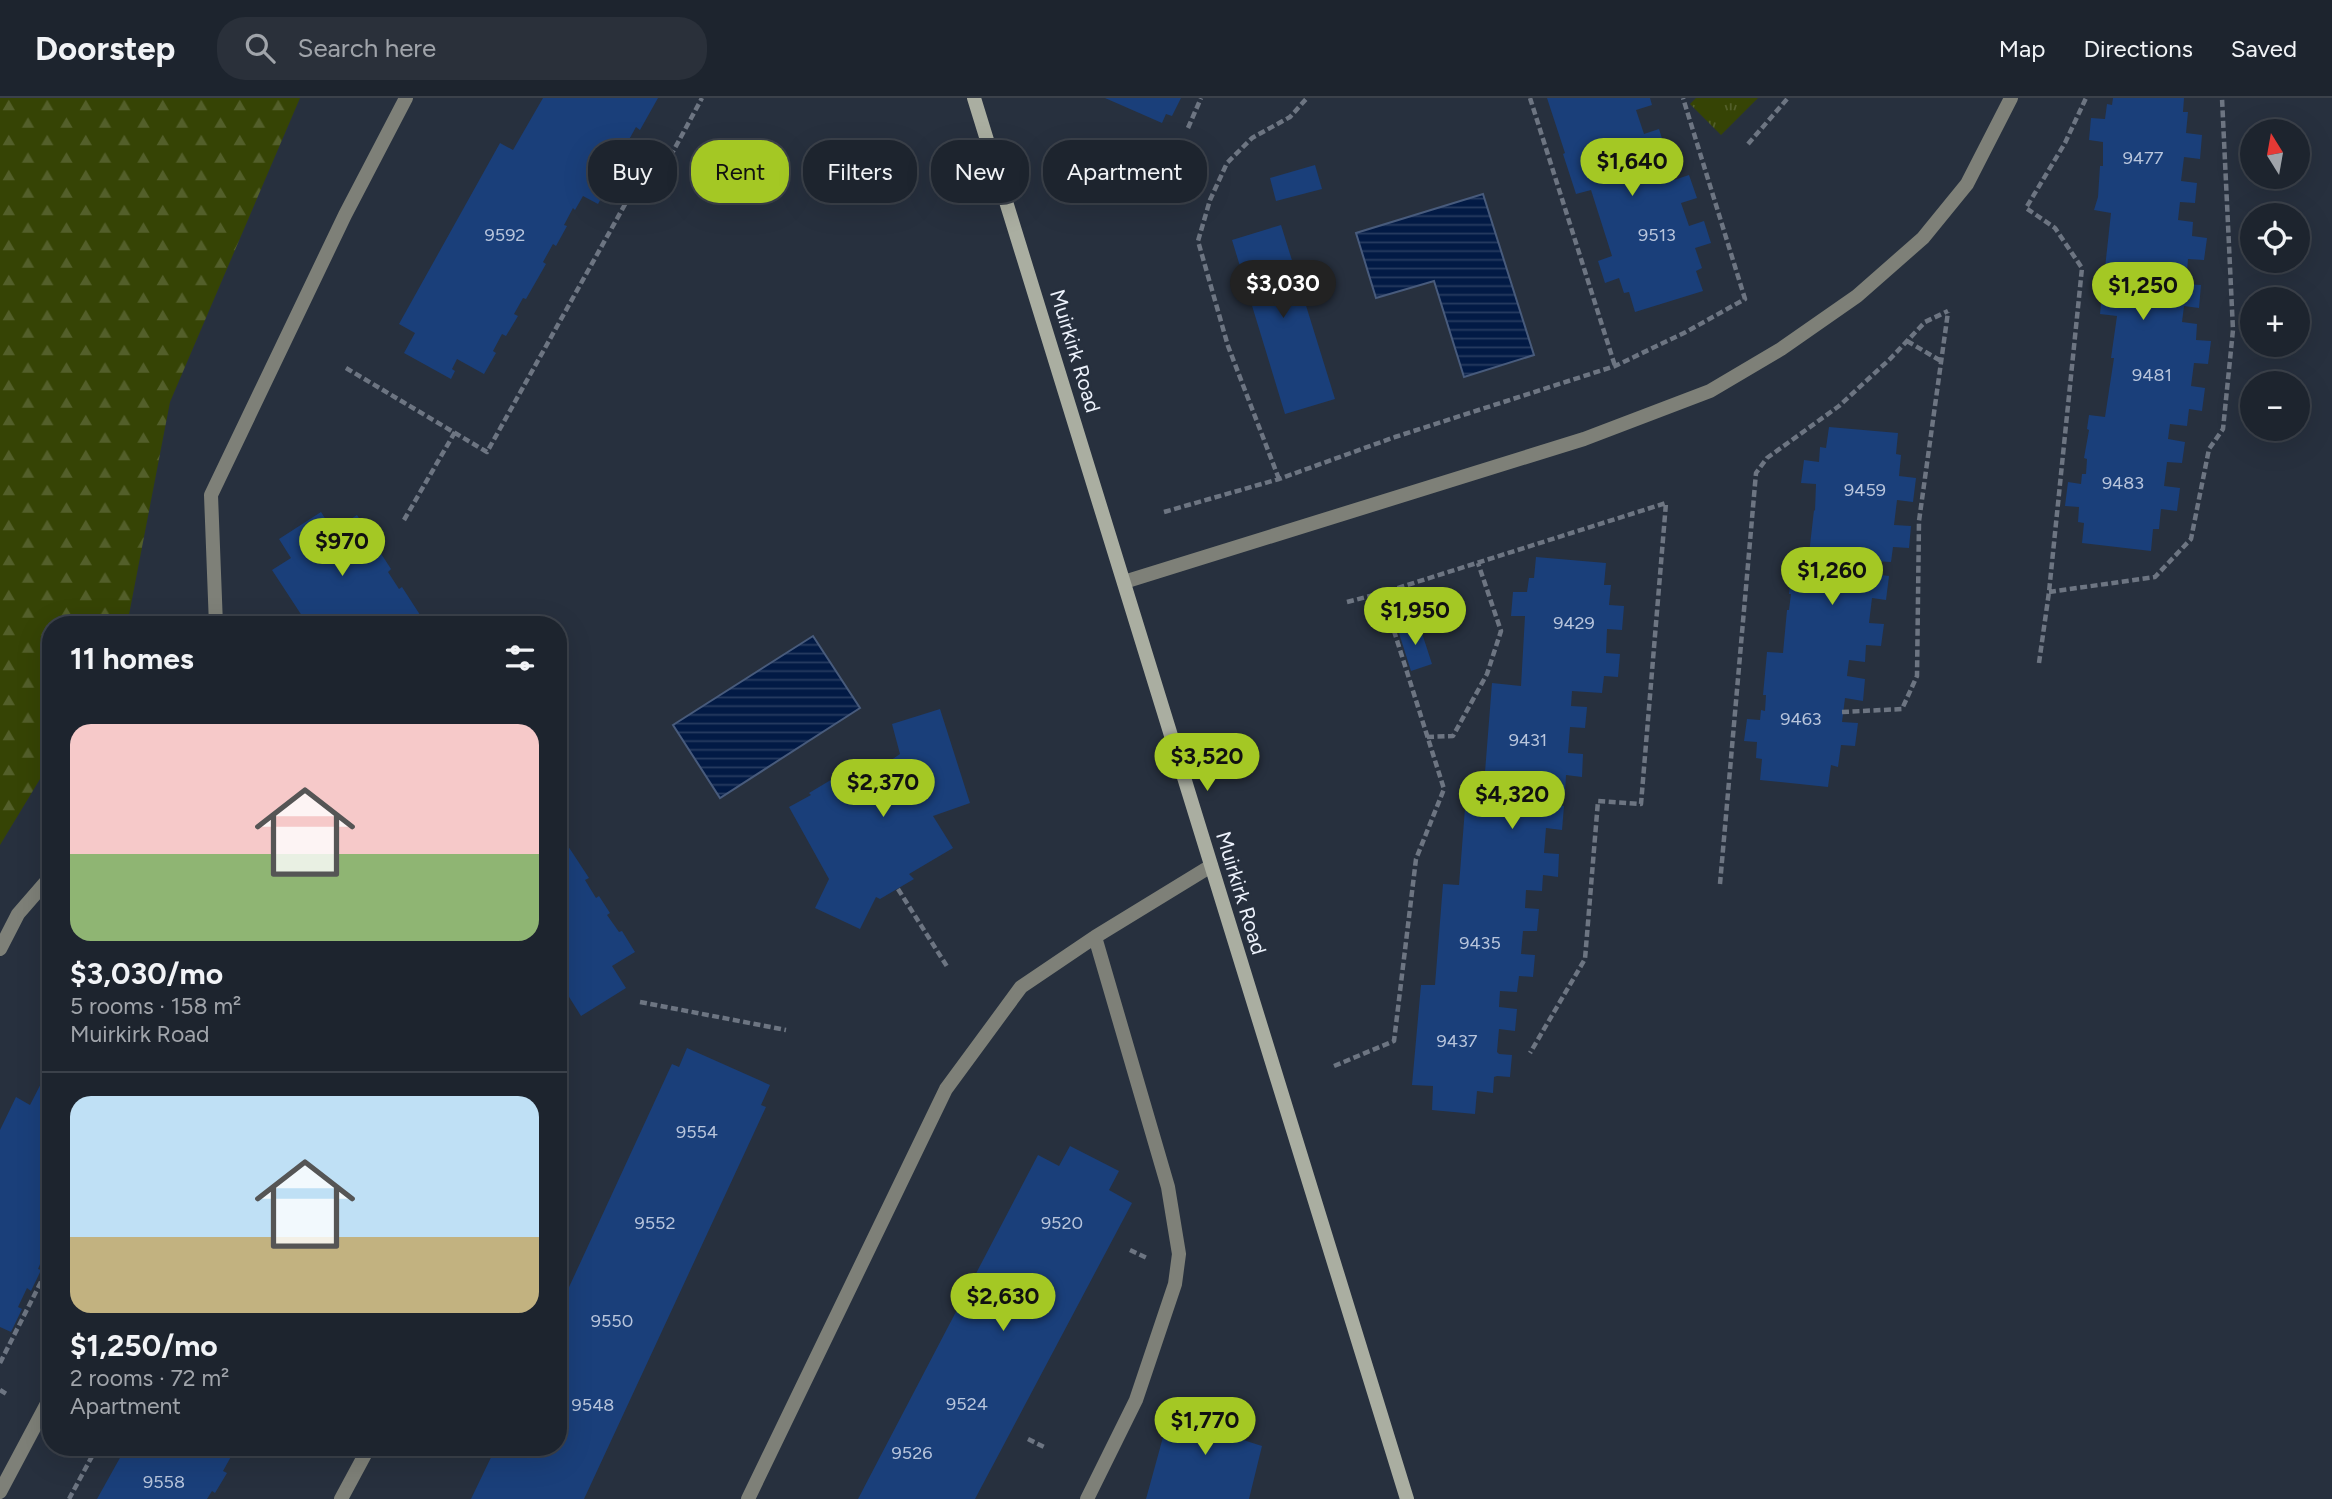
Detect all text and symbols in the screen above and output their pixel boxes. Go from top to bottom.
search box [217,17,707,80]
text: Doorstep [35,29,175,68]
icon: search [241,29,279,67]
text: Search here [297,32,436,64]
text: Map [1999,34,2045,63]
text: Directions [2083,34,2193,63]
text: Saved [2231,34,2297,63]
north arrow [2240,119,2310,189]
map controls [2240,119,2310,441]
pin: $1,640 [1575,139,1689,198]
chip: Buy [588,140,677,203]
chip: Rent [691,140,789,203]
chip: Filters [803,140,917,203]
chip: New [931,140,1029,203]
chip: Apartment [1043,140,1207,203]
text: $1,640 [1596,147,1668,175]
house number: 9477 [2123,147,2164,169]
button: locate [2240,203,2310,273]
house number: 9592 [485,224,525,246]
house number: 9513 [1638,224,1676,246]
pin: $3,030 [1226,260,1340,320]
pin: $1,250 [2086,262,2200,322]
text: $3,030 [1246,269,1320,297]
text: $1,250 [2108,271,2178,299]
street label: Muirkirk Road [1045,286,1106,415]
button: + [2240,287,2310,357]
house number: 9481 [2132,364,2172,386]
button: − [2240,371,2310,441]
house number: 9483 [2102,472,2144,494]
house number: 9459 [1844,479,1886,501]
pin: $970 [301,518,383,578]
text: $970 [315,527,369,555]
pin: $1,260 [1775,547,1889,607]
text: $1,260 [1797,556,1867,584]
pin: $1,950 [1358,588,1472,647]
text: $1,950 [1380,596,1450,624]
house number: 9429 [1553,612,1595,634]
icon: filters [501,639,539,677]
text: 11 homes [70,640,194,677]
house number: 9463 [1780,708,1822,730]
house number: 9431 [1509,729,1547,751]
pin: $3,520 [1150,734,1264,793]
text: $3,520 [1170,742,1244,770]
pin: $2,370 [826,760,940,819]
text: $2,370 [847,768,919,796]
icon: home [242,769,368,895]
pin: $4,320 [1455,772,1569,831]
text: $4,320 [1475,780,1549,808]
street label: Muirkirk Road [1211,828,1272,957]
house number: 9435 [1459,932,1501,954]
text: $3,030/mo [70,955,223,992]
text: 5 rooms · 158 m² [70,992,241,1020]
text: Muirkirk Road [70,1020,209,1048]
house number: 9437 [1437,1030,1478,1052]
house number: 9554 [676,1121,718,1143]
icon: home [242,1141,368,1267]
house number: 9552 [635,1212,675,1234]
house number: 9520 [1041,1212,1083,1234]
pin: $2,630 [946,1274,1060,1333]
text: $2,630 [966,1282,1040,1310]
house number: 9550 [591,1310,633,1332]
text: $1,250/mo [70,1327,218,1364]
text: 2 rooms · 72 m² [70,1364,229,1392]
text: Apartment [70,1392,181,1420]
house number: 9524 [946,1393,988,1415]
house number: 9548 [572,1394,614,1416]
pin: $1,770 [1148,1398,1262,1457]
text: $1,770 [1171,1406,1239,1434]
house number: 9526 [892,1442,932,1464]
house number: 9558 [143,1471,185,1493]

